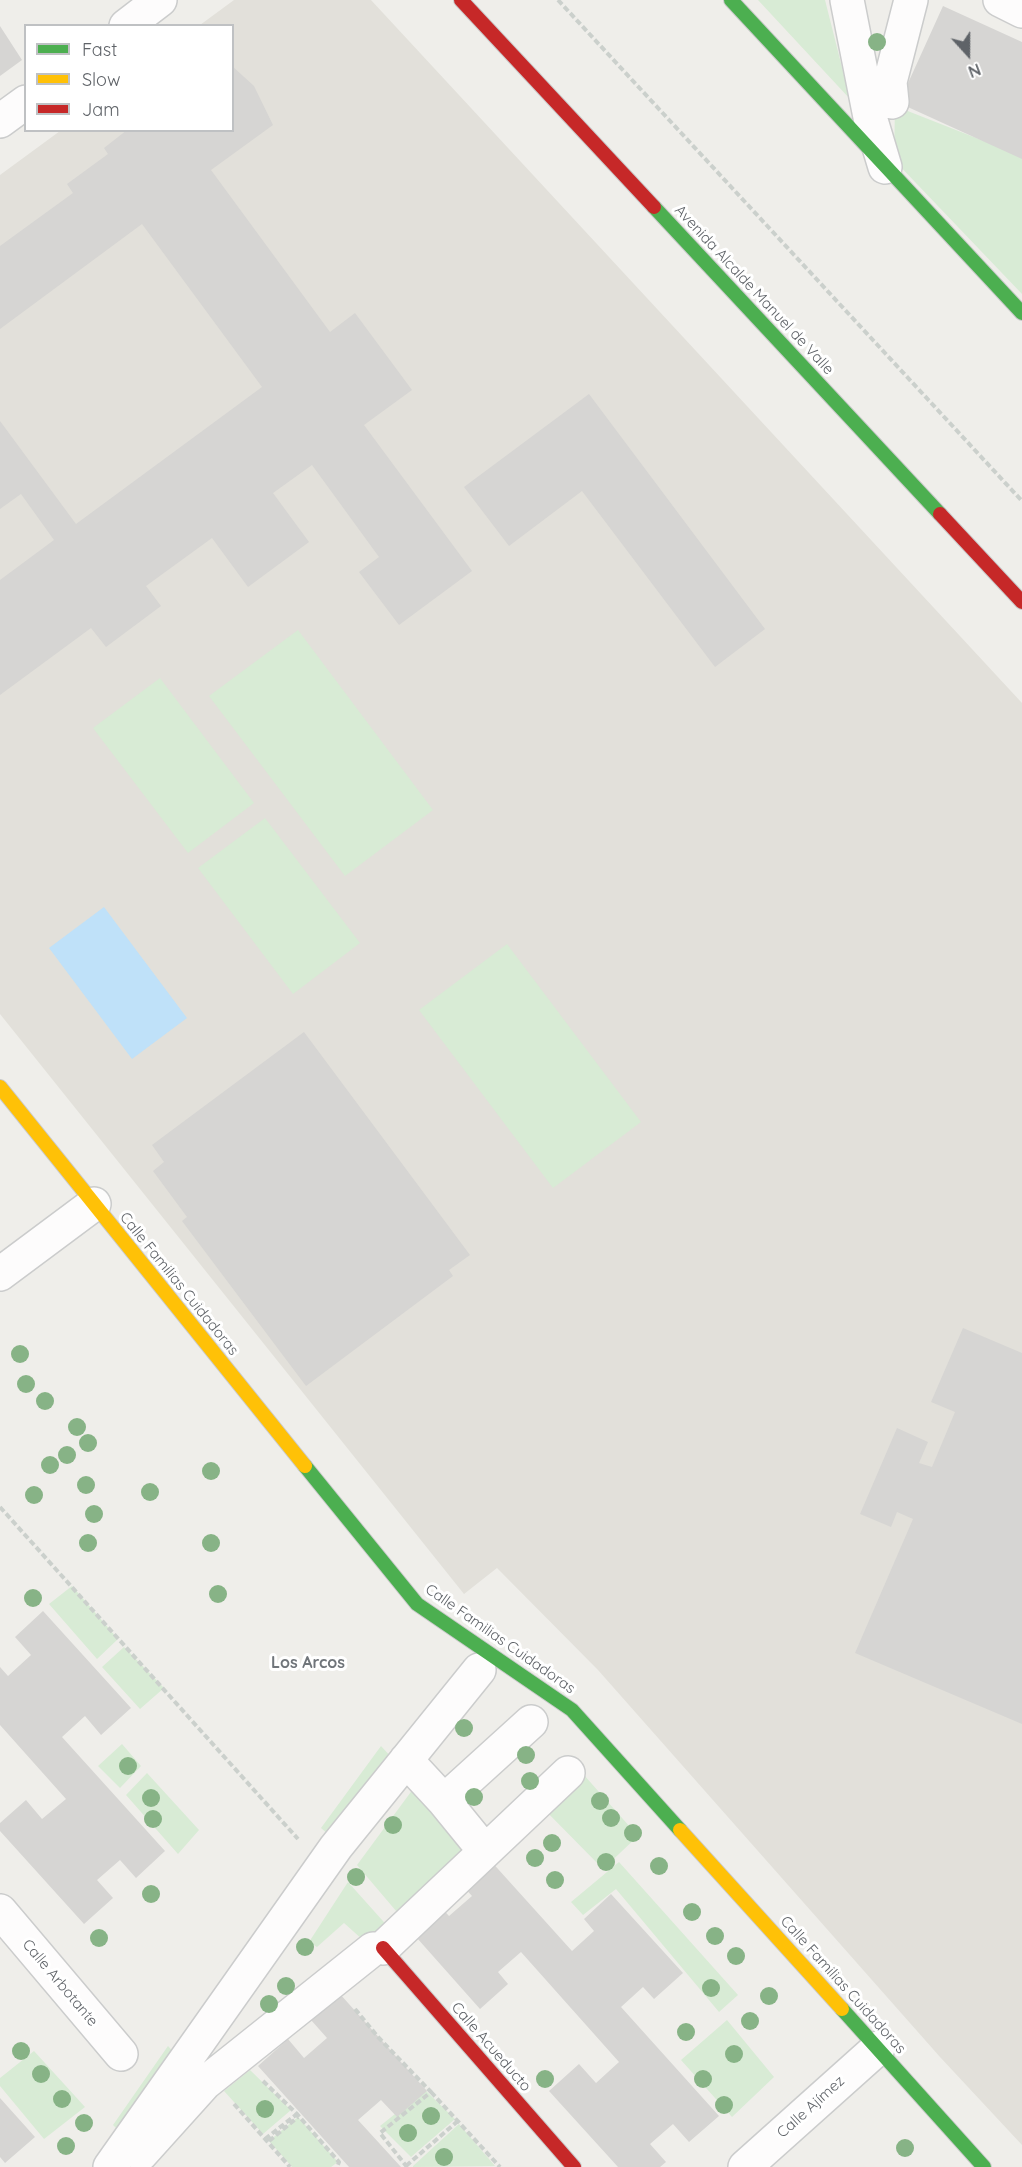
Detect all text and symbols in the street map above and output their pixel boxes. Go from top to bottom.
legend [24,24,234,132]
north arrow [938,24,998,84]
text: Fast [82,38,117,61]
text: N [965,59,984,82]
text: Slow [82,68,120,91]
text: Jam [82,98,120,121]
street label: Avenida Alcalde Manuel de Valle [671,202,837,378]
street label: Calle Familias Cuidadoras [116,1209,242,1359]
street label: Calle Familias Cuidadoras [422,1580,578,1698]
district label: Los Arcos [271,1653,345,1673]
street label: Calle Familias Cuidadoras [776,1913,910,2057]
street label: Calle Arbotante [18,1936,102,2030]
street label: Calle Acueducto [447,1999,535,2095]
street label: Calle Ajímez [774,2072,848,2142]

